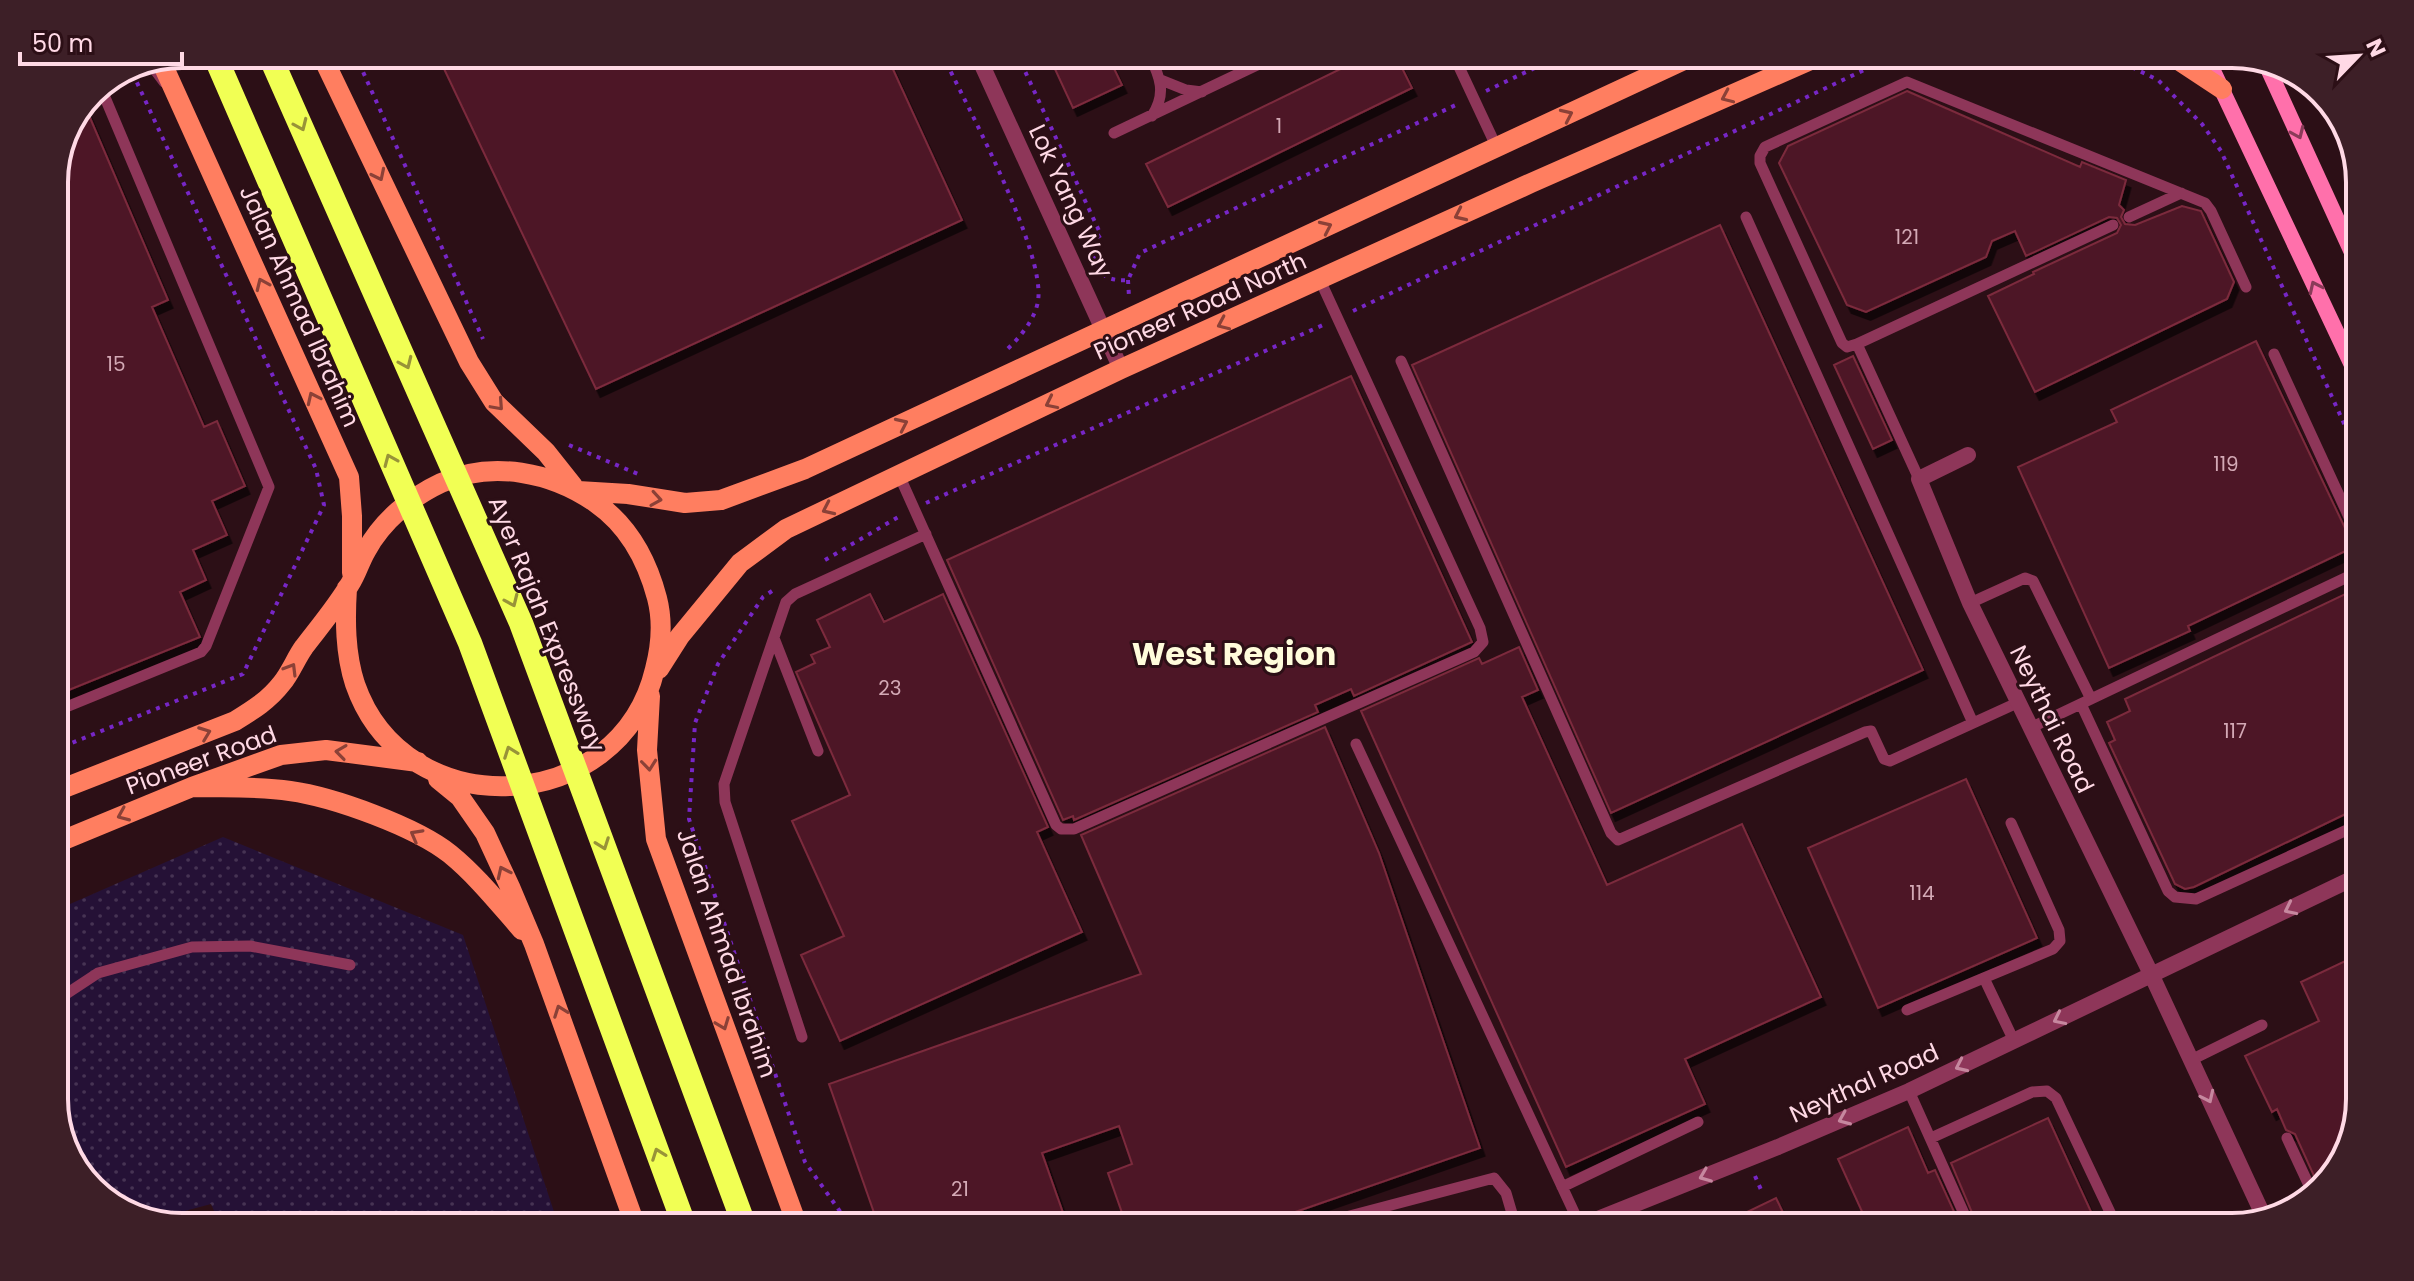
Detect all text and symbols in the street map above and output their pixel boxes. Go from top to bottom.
scale bar [20,16,182,66]
north arrow [2318,16,2398,96]
text: 50 m [32,27,93,60]
text: N [2358,34,2393,62]
one-way arrow [1720,87,1735,103]
one-way arrow [1559,109,1574,125]
house number: 1 [1276,112,1282,140]
one-way arrow [291,117,307,132]
street label: Lok Yang Way [1021,119,1121,284]
one-way arrow [2288,125,2304,139]
one-way arrow [369,166,385,181]
street label: Jalan Ahmad Ibrahim [232,180,368,432]
one-way arrow [1453,206,1468,222]
one-way arrow [1318,221,1332,237]
house number: 121 [1895,223,1919,251]
street label: Pioneer Road North [1088,244,1312,368]
one-way arrow [255,278,271,292]
one-way arrow [2309,280,2325,295]
one-way arrow [1217,314,1232,330]
house number: 15 [107,350,125,378]
one-way arrow [397,355,413,369]
one-way arrow [307,392,323,407]
one-way arrow [1044,393,1059,409]
one-way arrow [489,396,504,410]
one-way arrow [893,418,908,434]
house number: 119 [2213,450,2239,478]
one-way arrow [384,454,400,468]
one-way arrow [649,489,663,506]
street label: Ayer Rajah Expressway [481,491,614,757]
one-way arrow [822,499,837,515]
one-way arrow [502,593,518,607]
district label: West Region [1132,631,1336,676]
street label: Neythai Road [2002,640,2102,798]
one-way arrow [281,663,297,678]
house number: 23 [878,674,902,702]
street label: Pioneer Road [121,717,281,803]
house number: 117 [2223,717,2247,745]
one-way arrow [197,726,211,743]
one-way arrow [334,744,348,761]
one-way arrow [503,746,520,760]
one-way arrow [640,759,657,772]
one-way arrow [117,806,131,822]
street label: Jalan Ahmad Ibrahim [669,824,785,1082]
one-way arrow [410,830,424,845]
one-way arrow [593,836,610,850]
one-way arrow [497,866,513,881]
house number: 114 [1909,879,1935,907]
one-way arrow [2283,899,2298,915]
one-way arrow [553,1005,569,1019]
one-way arrow [2052,1010,2067,1025]
one-way arrow [713,1016,729,1030]
street label: Neythal Road [1784,1035,1944,1131]
one-way arrow [1955,1056,1970,1072]
one-way arrow [2198,1089,2214,1104]
one-way arrow [1837,1110,1852,1126]
one-way arrow [651,1148,668,1162]
one-way arrow [1699,1166,1713,1183]
house number: 21 [951,1175,969,1203]

